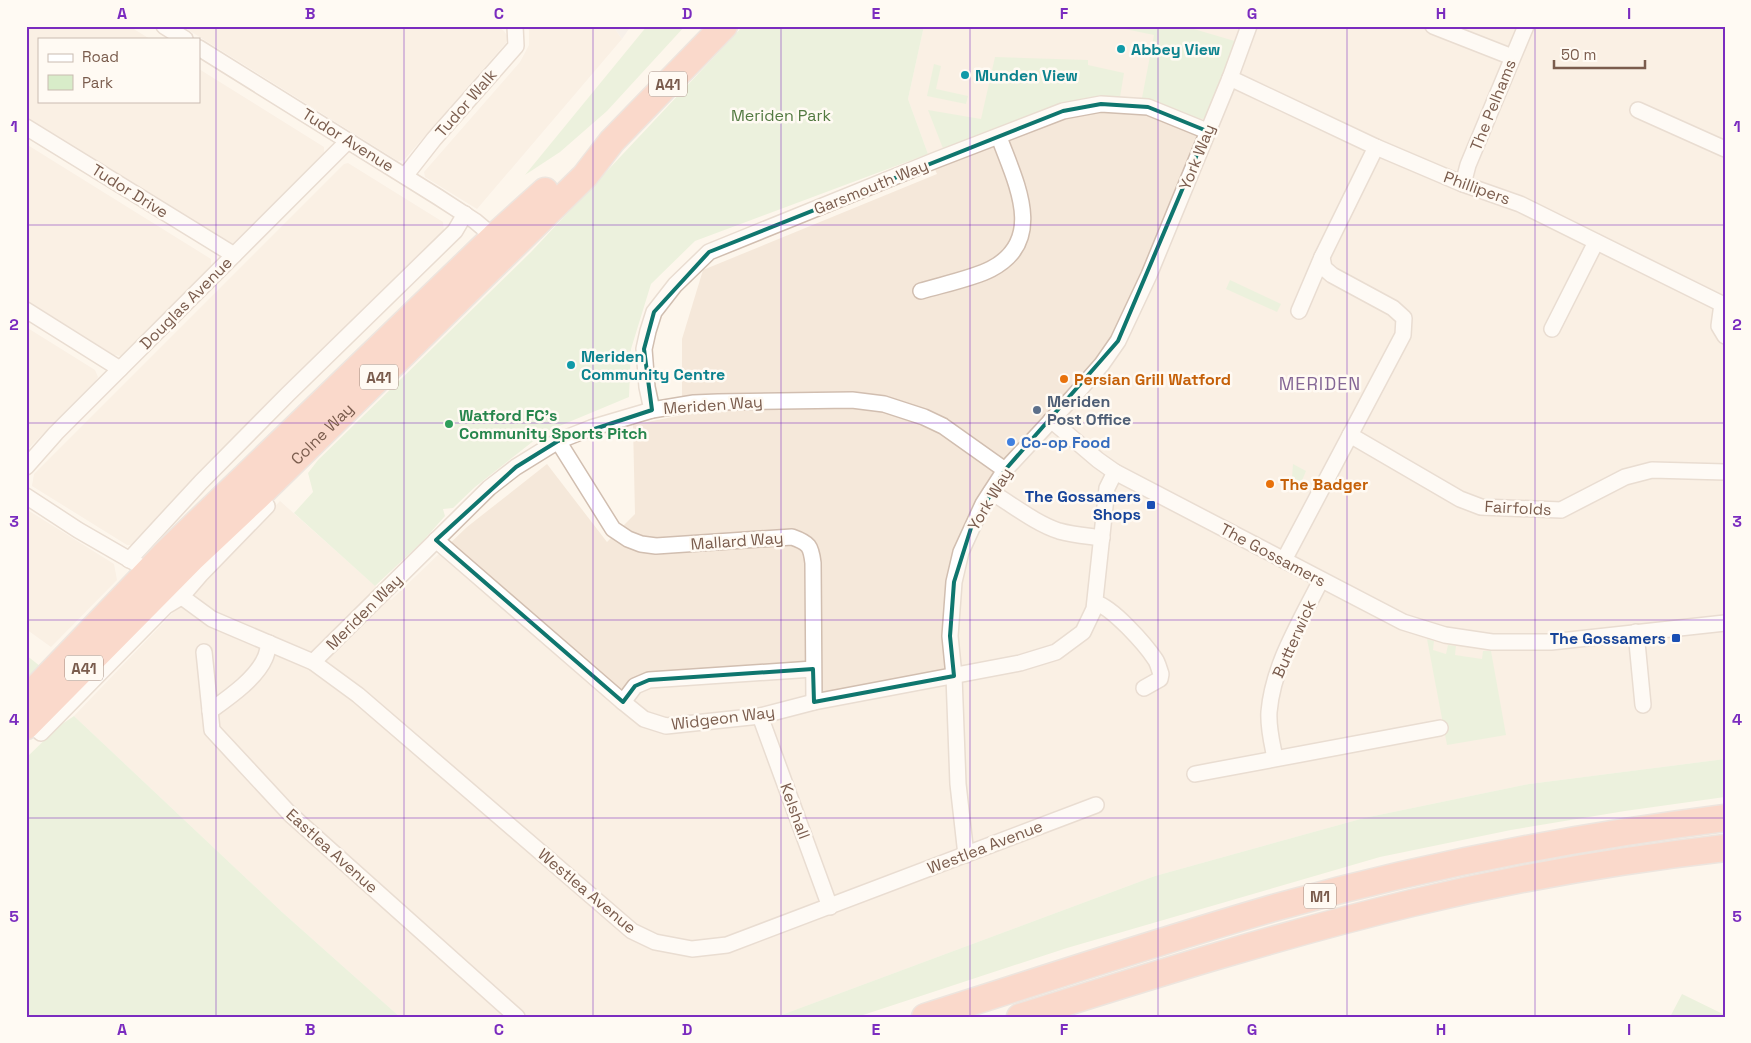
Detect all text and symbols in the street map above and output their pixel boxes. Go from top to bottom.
text: A [117,3,127,24]
text: B [305,3,315,24]
text: C [494,3,504,24]
text: D [682,3,692,24]
text: E [872,3,881,24]
text: F [1060,3,1069,24]
text: G [1247,3,1257,24]
text: H [1436,3,1446,24]
text: I [1627,3,1631,24]
legend [38,38,200,102]
scale bar [1554,38,1645,70]
place label: Abbey View [1131,39,1220,60]
marker: Abbey View [1115,43,1127,55]
text: 50 m [1561,45,1596,64]
text: Road [82,47,119,66]
street label: The Pelhams [1465,56,1521,154]
street label: Tudor Walk [431,64,502,141]
place label: Munden View [975,65,1078,86]
marker: Munden View [959,69,971,81]
road number: A41 [649,72,687,96]
text: Park [82,73,113,92]
street label: Tudor Avenue [298,103,398,177]
park label: Meriden Park [731,105,832,126]
text: 1 [10,116,18,137]
text: 1 [1733,116,1741,137]
street label: York Way [1174,121,1220,193]
street label: Garsmouth Way [811,155,931,219]
street label: Tudor Drive [88,159,172,223]
street label: Phillipers [1441,166,1513,210]
street label: Douglas Avenue [135,252,237,354]
text: 2 [9,314,19,335]
text: 2 [1732,314,1742,335]
place label: Meriden Community Centre [581,346,725,385]
marker: Meriden Community Centre [565,359,577,371]
road number: A41 [360,364,398,390]
place label: Persian Grill Watford [1074,369,1231,390]
district label: MERIDEN [1279,372,1361,395]
marker: Persian Grill Watford [1058,373,1070,385]
street label: Meriden Way [663,391,763,419]
place label: Meriden Post Office [1047,391,1131,430]
street label: Colne Way [286,398,358,469]
marker: Meriden Post Office [1031,404,1043,416]
place label: Watford FC's Community Sports Pitch [459,405,647,444]
marker: Watford FC's Community Sports Pitch [443,418,455,430]
place label: Co-op Food [1021,432,1110,453]
marker: Co-op Food [1005,436,1017,448]
street label: York Way [963,464,1017,534]
place label: The Badger [1280,474,1368,495]
marker: The Badger [1264,478,1276,490]
place label: The Gossamers Shops [1025,486,1141,525]
street label: Fairfolds [1484,496,1552,520]
marker: The Gossamers Shops [1145,499,1157,511]
text: 3 [9,511,19,532]
text: 3 [1732,511,1742,532]
street label: The Gossamers [1217,518,1329,592]
street label: Mallard Way [690,527,784,555]
street label: Meriden Way [321,569,407,655]
street label: Butterwick [1267,596,1321,681]
place label: The Gossamers [1550,628,1666,649]
marker: The Gossamers [1670,632,1682,644]
road number: A41 [65,656,103,680]
street label: Widgeon Way [670,701,776,735]
text: 4 [9,709,19,730]
text: 4 [1732,709,1742,730]
street label: Kelshall [775,780,815,842]
street label: Eastlea Avenue [282,804,382,898]
street label: Westlea Avenue [924,815,1046,879]
street label: Westlea Avenue [534,844,640,938]
road number: M1 [1304,884,1336,908]
text: 5 [9,906,19,927]
text: 5 [1732,906,1742,927]
text: A [117,1019,127,1040]
text: B [305,1019,315,1040]
text: C [494,1019,504,1040]
text: D [682,1019,692,1040]
text: E [872,1019,881,1040]
text: F [1060,1019,1069,1040]
text: G [1247,1019,1257,1040]
text: H [1436,1019,1446,1040]
text: I [1627,1019,1631,1040]

